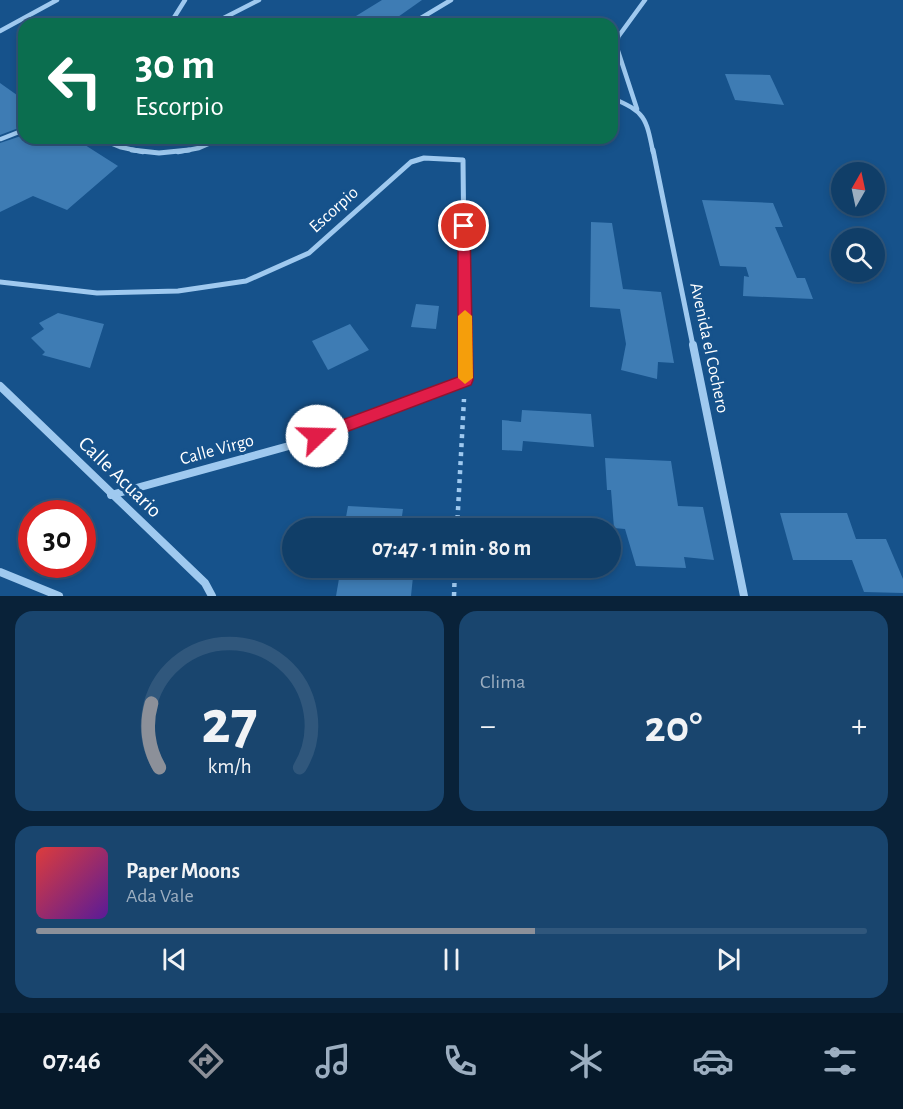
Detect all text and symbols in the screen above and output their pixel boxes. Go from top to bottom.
icon: left [36,42,114,120]
text: 30 m [135,44,215,86]
text: Escorpio [135,93,224,120]
north arrow [831,162,885,216]
map controls [831,162,885,282]
street label: Escorpio [306,183,362,236]
pin [438,200,489,251]
icon: arrive [447,209,480,242]
button: search [831,228,885,282]
street label: Avenida el Cochero [686,281,732,415]
position arrow [285,404,349,468]
street label: Calle Virgo [178,431,256,468]
street label: Calle Acuario [74,432,166,522]
speed limit sign: 30 [18,500,96,578]
text: 07:47 · 1 min · 80 m [372,537,531,559]
text: Clima [480,672,525,692]
text: 27 [201,692,258,754]
text: 20° [645,705,702,750]
text: − [480,710,496,743]
text: + [851,710,867,743]
text: km/h [207,756,252,777]
text: Paper Moons [126,860,240,882]
text: Ada Vale [126,886,194,906]
icon: previous [158,943,191,976]
icon: pause [435,943,468,976]
icon: next [712,943,745,976]
icon: directions [185,1040,227,1082]
icon: music [312,1040,354,1082]
icon: phone [439,1040,481,1082]
icon: climate [565,1040,607,1082]
icon: car [692,1040,734,1082]
icon: filters [819,1040,861,1082]
text: 07:46 [42,1047,101,1074]

